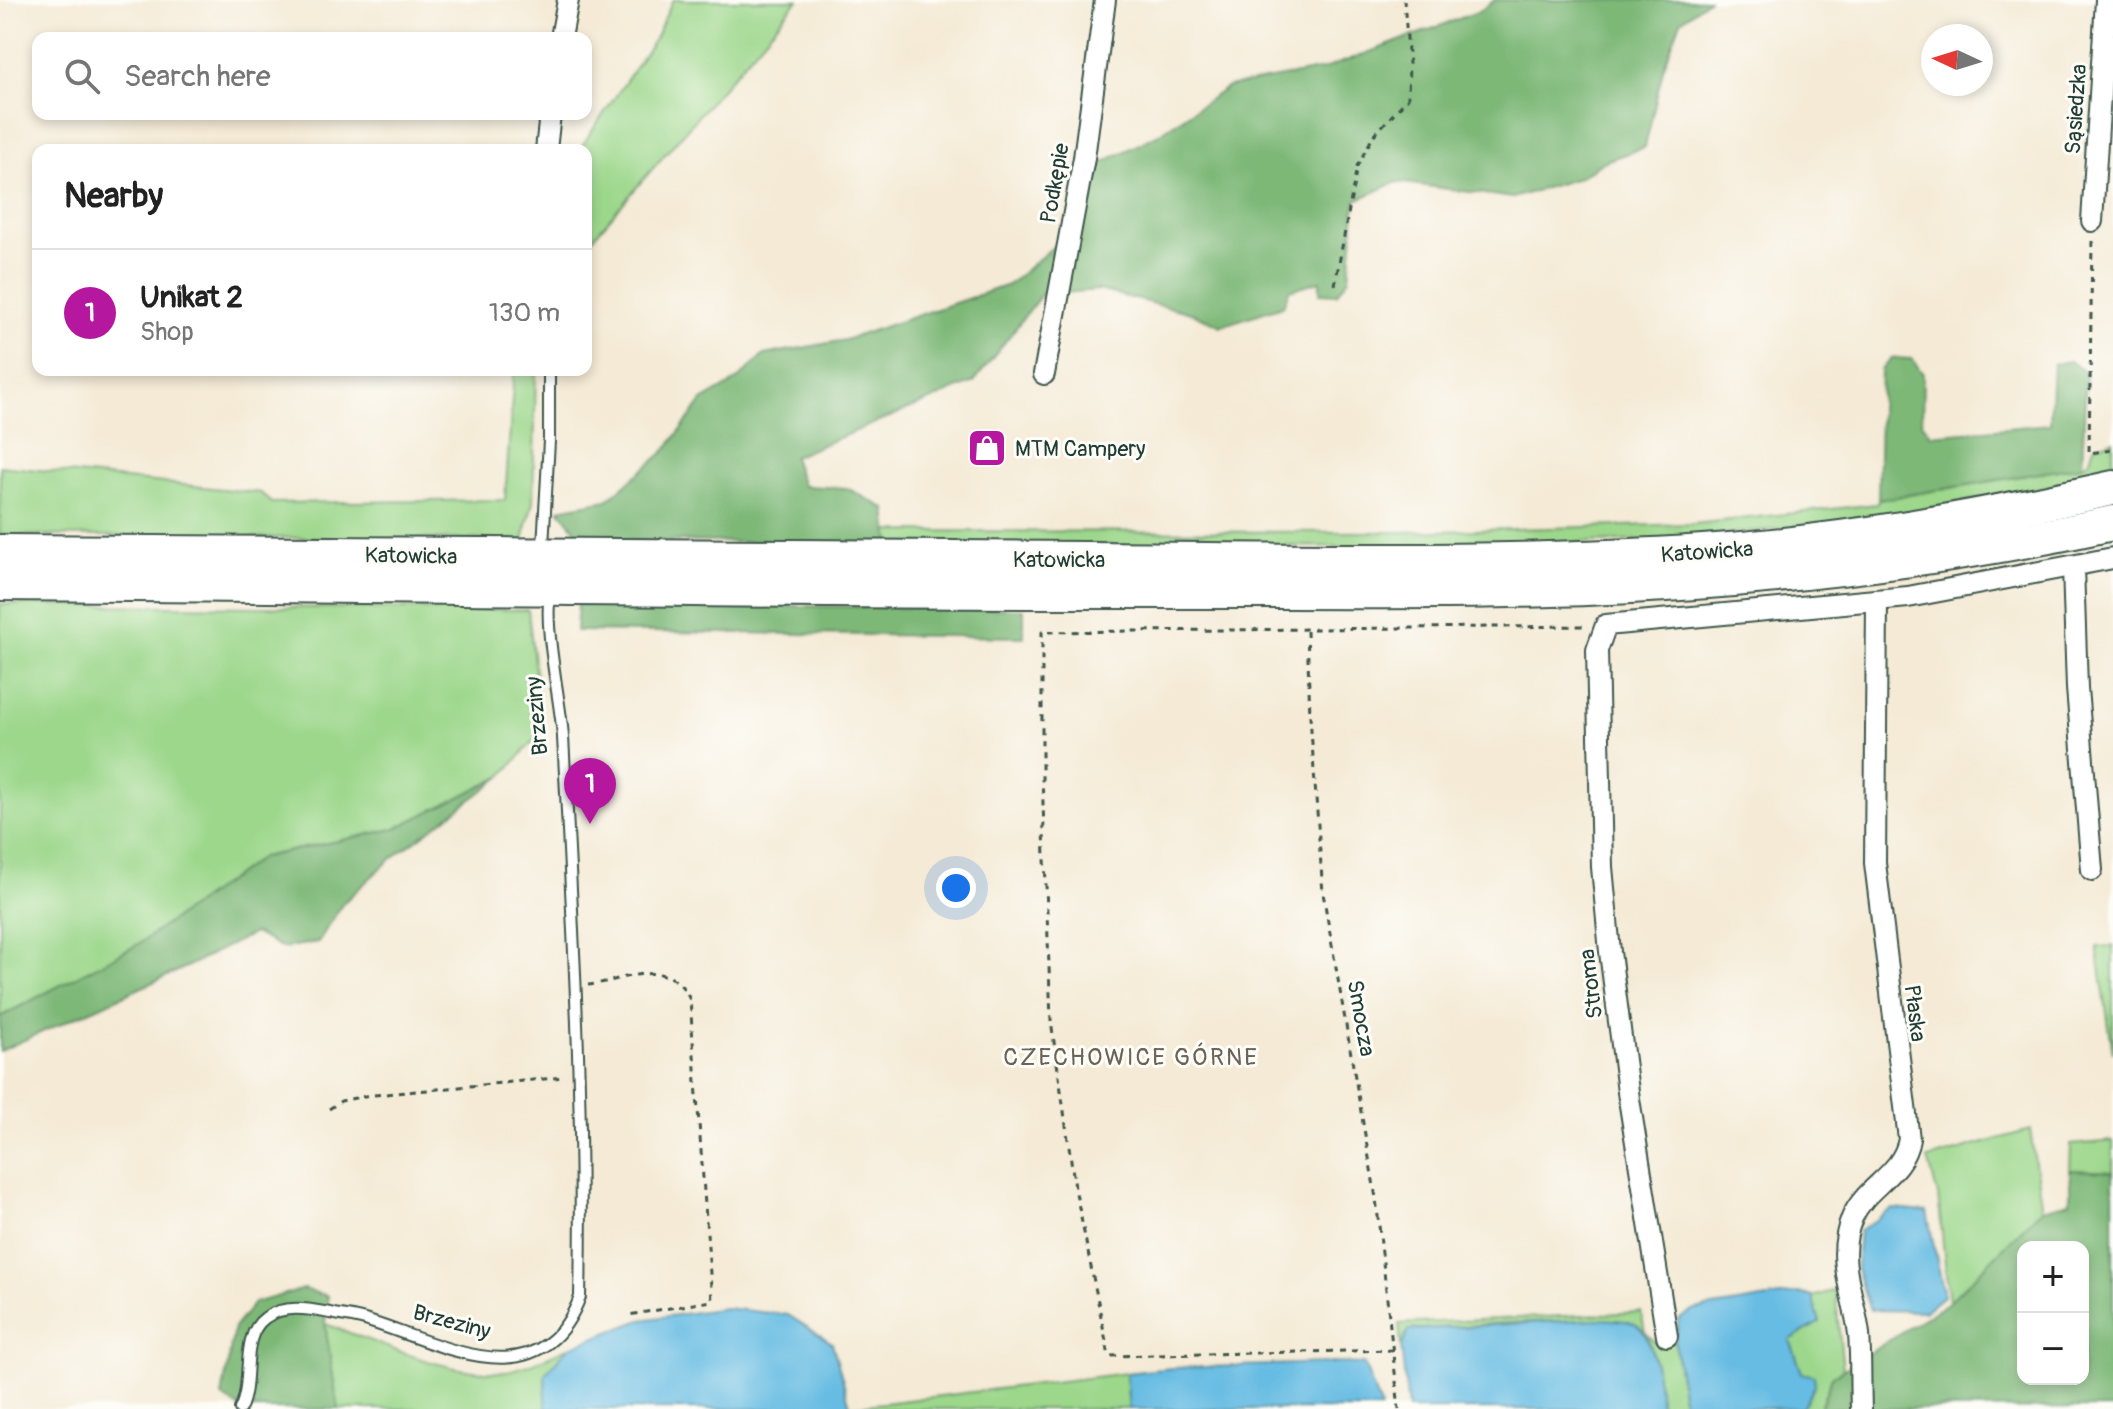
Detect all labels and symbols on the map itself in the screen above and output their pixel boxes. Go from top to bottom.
north arrow [1921,24,1993,96]
street label: Sąsiedzka [2059,63,2093,155]
street label: Podkępie [1034,141,1076,225]
shop icon: MTM Campery [966,427,1008,469]
place label: MTM Campery [1015,435,1145,463]
street label: Katowicka [1660,535,1754,569]
street label: Katowicka [364,541,458,571]
street label: Katowicka [1013,546,1105,574]
street label: Brzeziny [520,675,554,757]
pin: 1 [564,758,616,824]
your location [936,868,976,908]
street label: Stroma [1573,947,1609,1020]
street label: Smocza [1341,978,1381,1059]
street label: Płaska [1898,983,1932,1043]
district label: CZECHOWICE GÓRNE [1003,1042,1259,1072]
street label: Brzeziny [410,1298,494,1346]

